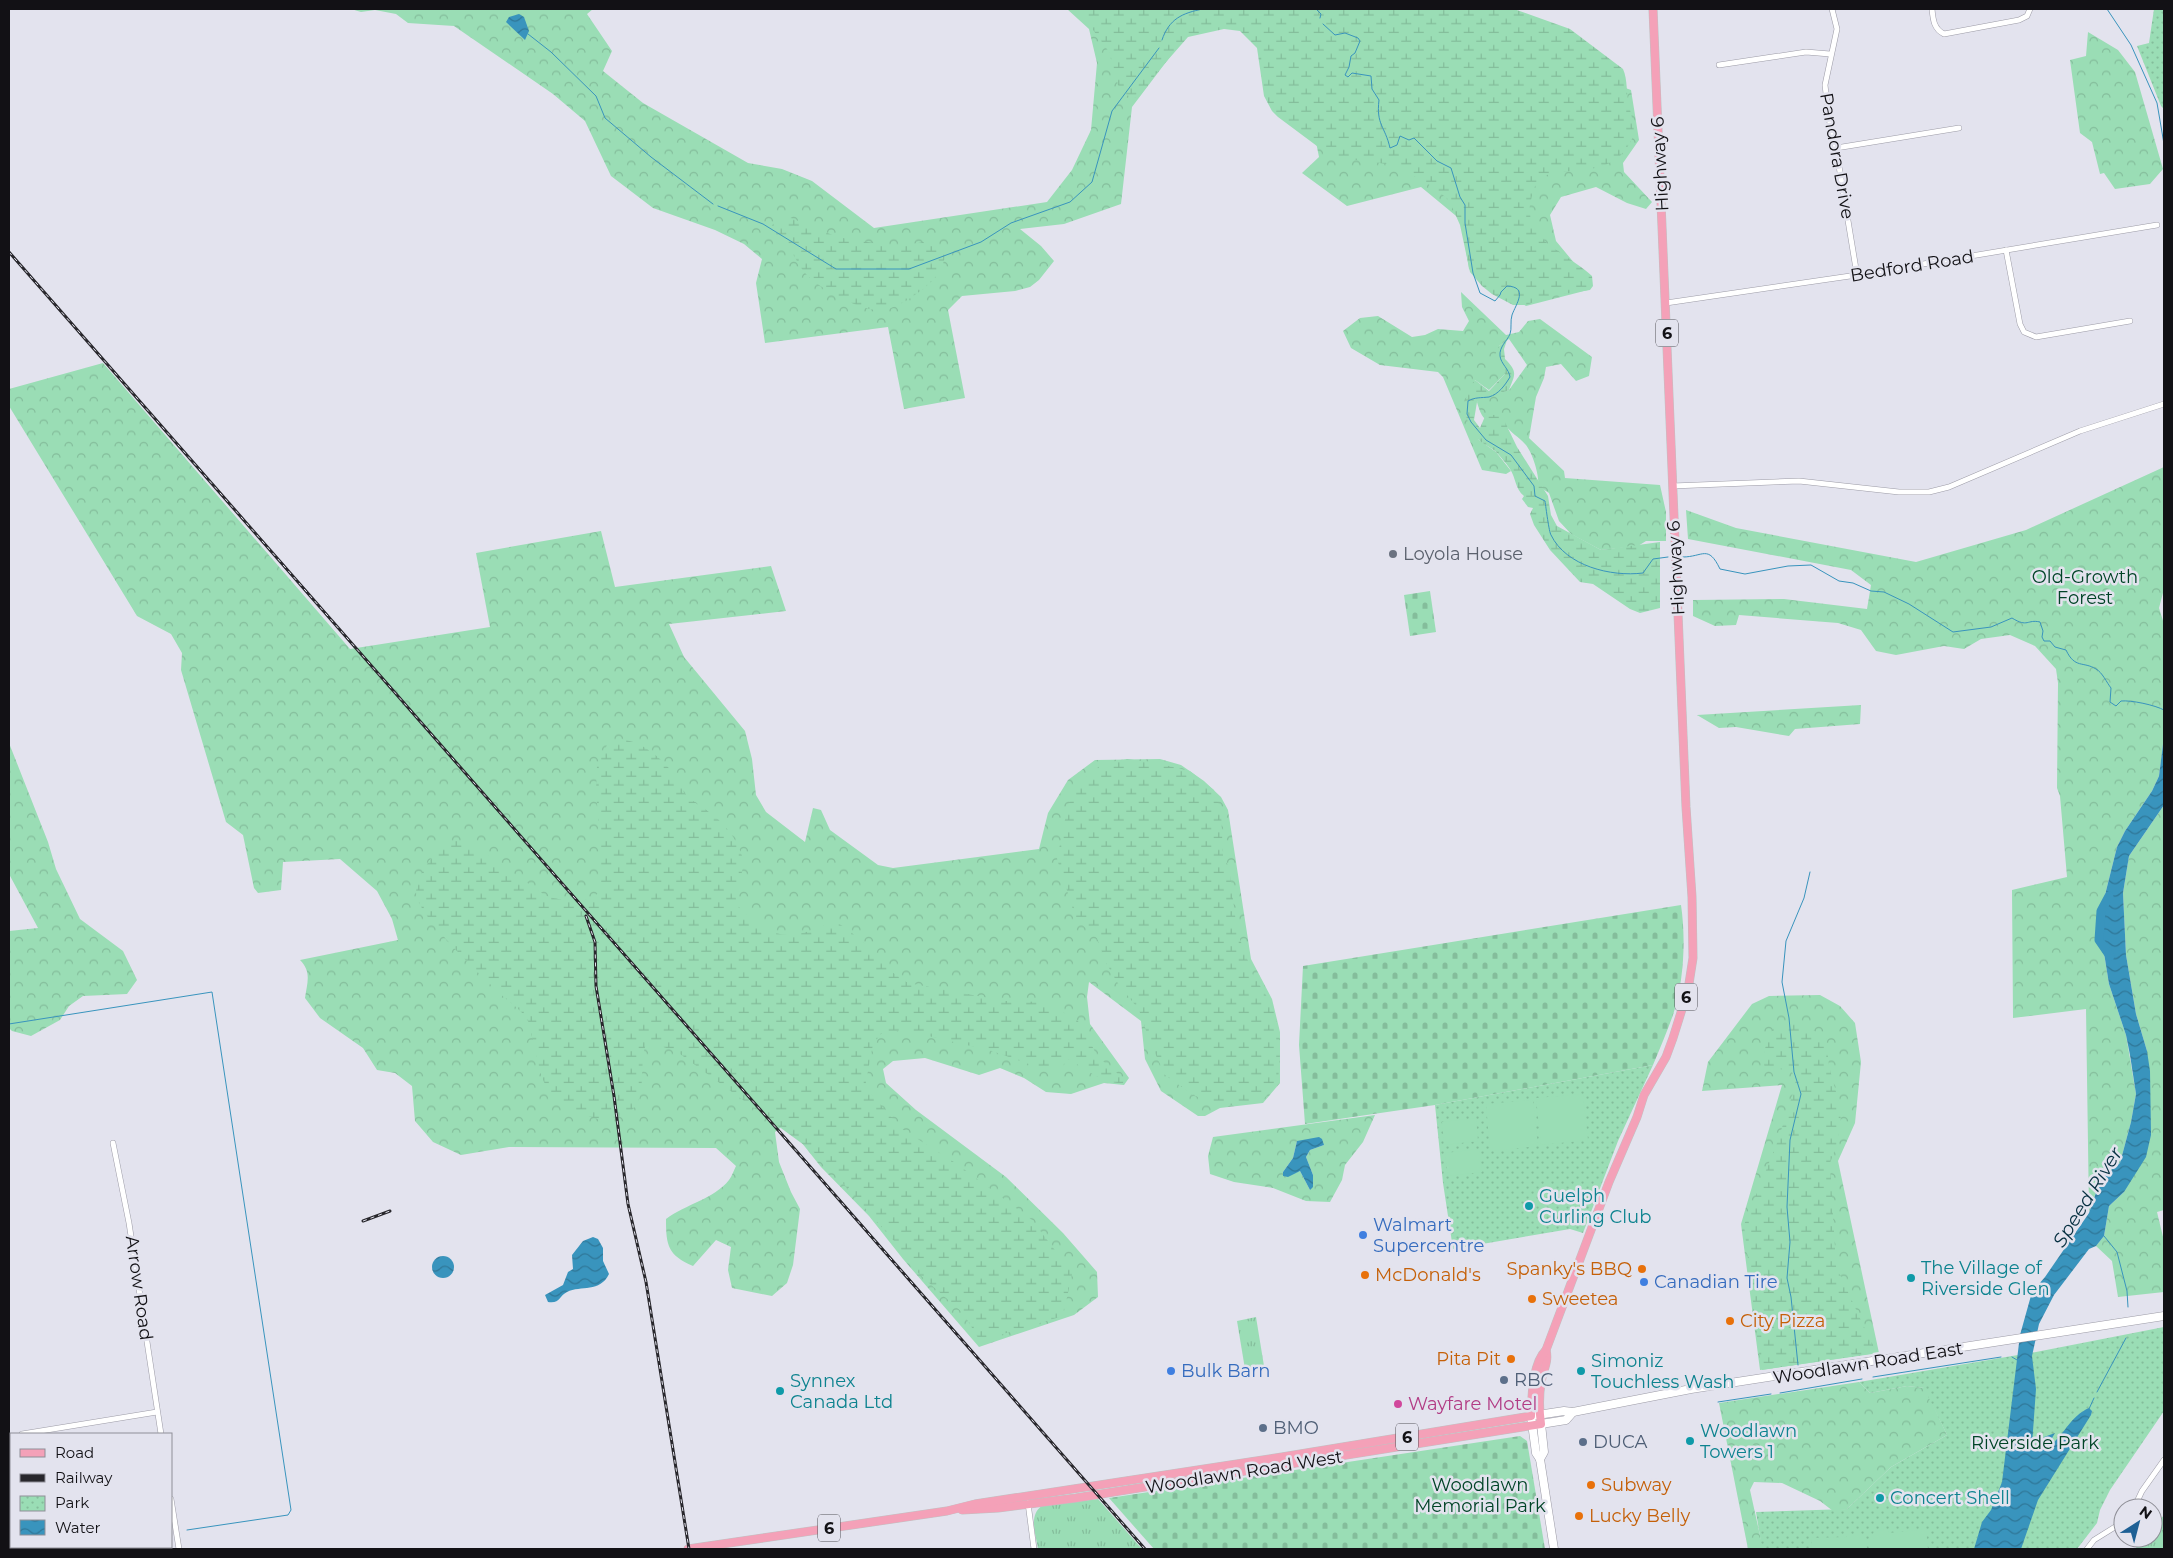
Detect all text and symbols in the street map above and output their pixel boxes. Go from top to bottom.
street label: Pandora Drive [1815,91,1859,221]
street label: Highway 6 [1647,116,1673,212]
street label: Bedford Road [1849,245,1975,287]
road number: 6 [1656,319,1678,346]
street label: Highway 6 [1663,520,1689,616]
place label: Loyola House [1403,543,1523,565]
marker: Loyola House [1387,548,1399,560]
park label: Old-Growth Forest [2032,566,2138,609]
road number: 6 [1675,984,1697,1010]
water label: Speed River [2048,1143,2127,1251]
place label: Guelph Curling Club [1539,1185,1651,1228]
marker: Guelph Curling Club [1523,1200,1535,1212]
place label: Walmart Supercentre [1373,1214,1485,1257]
marker: Walmart Supercentre [1357,1229,1369,1241]
street label: Arrow Road [121,1234,157,1342]
place label: The Village of Riverside Glen [1921,1257,2050,1300]
place label: Spanky's BBQ [1507,1258,1632,1280]
marker: Spanky's BBQ [1636,1263,1648,1275]
place label: McDonald's [1375,1264,1481,1286]
marker: McDonald's [1359,1269,1371,1281]
place label: Canadian Tire [1654,1271,1778,1293]
marker: The Village of Riverside Glen [1905,1272,1917,1284]
marker: Canadian Tire [1638,1276,1650,1288]
place label: Sweetea [1542,1288,1618,1310]
marker: Sweetea [1526,1293,1538,1305]
place label: City Pizza [1740,1310,1825,1332]
marker: City Pizza [1724,1315,1736,1327]
street label: Woodlawn Road East [1771,1337,1965,1389]
place label: Pita Pit [1436,1348,1501,1370]
place label: Simoniz Touchless Wash [1591,1350,1734,1393]
marker: Pita Pit [1505,1353,1517,1365]
place label: Bulk Barn [1181,1360,1270,1382]
marker: Bulk Barn [1165,1365,1177,1377]
marker: Simoniz Touchless Wash [1575,1365,1587,1377]
place label: RBC [1514,1369,1554,1391]
place label: Synnex Canada Ltd [790,1370,893,1413]
marker: RBC [1498,1374,1510,1386]
marker: Synnex Canada Ltd [774,1385,786,1397]
place label: Wayfare Motel [1408,1393,1537,1415]
marker: Wayfare Motel [1392,1398,1404,1410]
place label: BMO [1273,1417,1319,1439]
place label: Woodlawn Towers 1 [1700,1420,1797,1463]
marker: BMO [1257,1422,1269,1434]
road number: 6 [1396,1424,1418,1450]
place label: DUCA [1593,1431,1648,1453]
park label: Riverside Park [1971,1432,2099,1454]
legend [10,1433,172,1548]
marker: Woodlawn Towers 1 [1684,1435,1696,1447]
marker: DUCA [1577,1436,1589,1448]
text: Road [55,1443,94,1462]
street label: Woodlawn Road West [1144,1446,1344,1498]
text: Railway [55,1468,113,1487]
park label: Woodlawn Memorial Park [1414,1474,1546,1517]
place label: Subway [1601,1474,1672,1496]
marker: Subway [1585,1479,1597,1491]
place label: Concert Shell [1890,1487,2010,1509]
marker: Concert Shell [1874,1492,1886,1504]
text: Park [55,1493,89,1512]
north arrow [2113,1498,2163,1548]
text: N [2136,1502,2156,1523]
place label: Lucky Belly [1589,1505,1690,1527]
marker: Lucky Belly [1573,1510,1585,1522]
road number: 6 [818,1515,840,1542]
text: Water [55,1518,101,1537]

